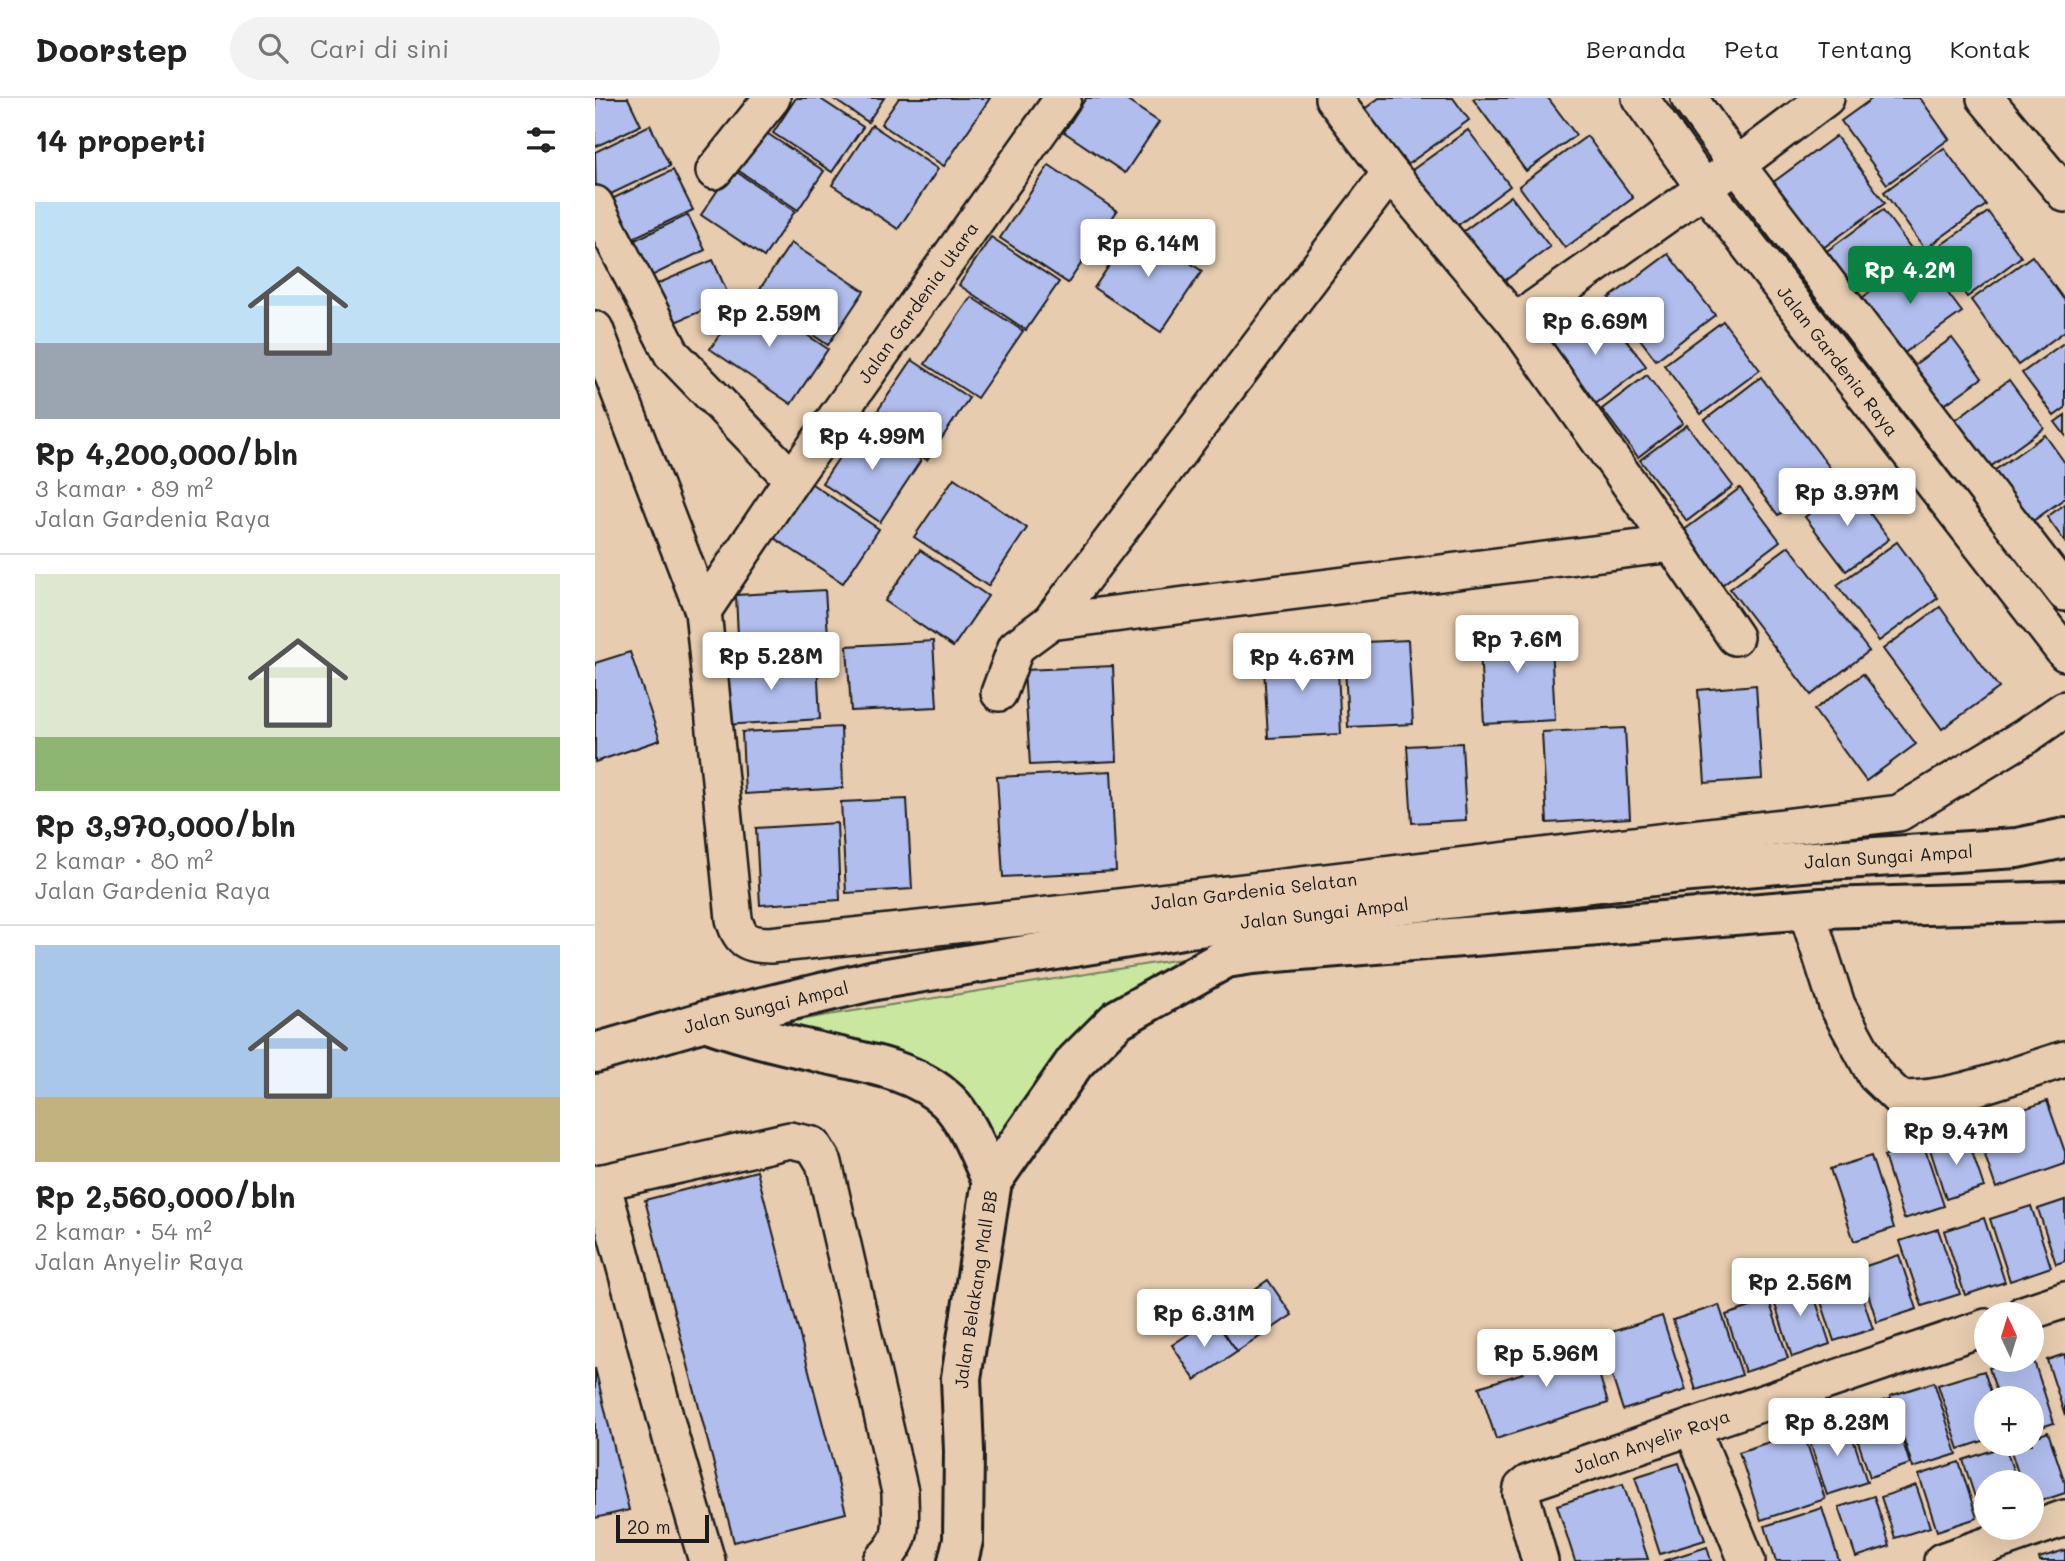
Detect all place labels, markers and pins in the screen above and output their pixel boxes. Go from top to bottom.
pin: Rp 6.14M [1076,220,1220,279]
pin: Rp 4.2M [1845,246,1975,306]
pin: Rp 2.59M [697,289,841,349]
pin: Rp 6.69M [1523,298,1667,357]
pin: Rp 4.99M [800,412,944,472]
pin: Rp 3.97M [1775,468,1919,528]
pin: Rp 7.6M [1452,616,1582,675]
pin: Rp 5.28M [699,632,843,692]
pin: Rp 4.67M [1230,634,1374,693]
pin: Rp 9.47M [1884,1108,2028,1167]
pin: Rp 2.56M [1728,1258,1872,1318]
pin: Rp 6.31M [1132,1290,1276,1349]
pin: Rp 5.96M [1474,1330,1618,1389]
pin: Rp 8.23M [1765,1398,1909,1458]

